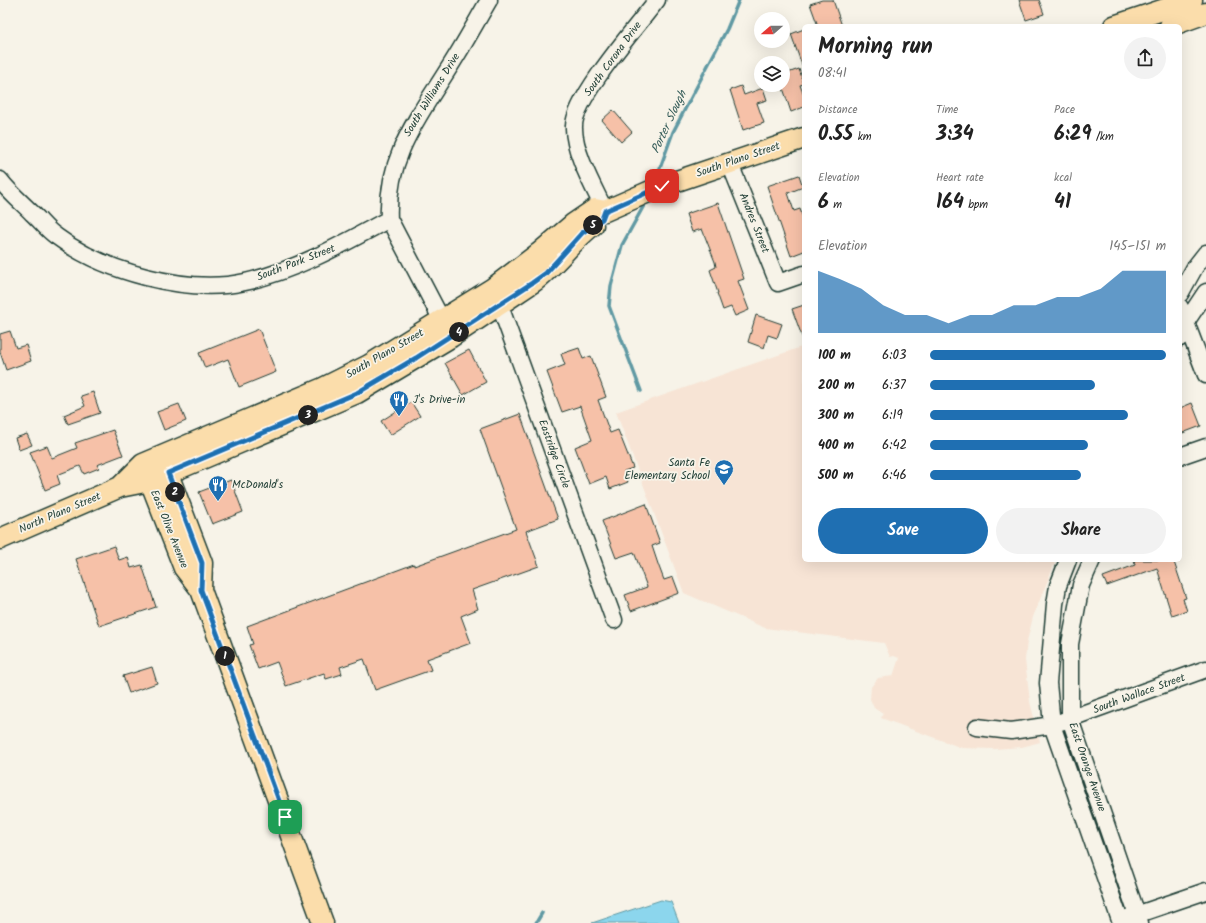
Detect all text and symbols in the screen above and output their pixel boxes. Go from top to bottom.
north arrow [754,12,790,48]
map controls [754,12,790,92]
street label: South Corona Drive [579,18,647,100]
text: Morning run [818,30,933,65]
button: share [1124,37,1166,79]
street label: South Williams Drive [399,50,465,140]
button: layers [754,56,790,92]
text: 08:41 [818,63,847,84]
water label: Porter Slough [646,86,693,157]
text: Distance [818,101,858,119]
text: Time [936,101,958,119]
text: Pace [1054,101,1075,119]
text: 0.55 [818,119,853,151]
text: 3:34 [936,119,974,151]
text: 6:29 [1054,119,1092,151]
text: km [853,128,872,146]
text: /km [1092,128,1114,146]
street label: South Plano Street [694,137,783,183]
pin [645,169,679,203]
text: Elevation [818,169,860,187]
text: Heart rate [936,169,984,187]
text: kcal [1054,169,1072,187]
icon: check [651,175,673,197]
text: 6 [818,187,829,219]
text: 164 [936,187,964,219]
text: 41 [1054,187,1071,219]
street label: Andres Street [734,190,775,257]
text: m [829,196,842,214]
text: bpm [964,196,988,214]
pin: 5 [583,215,603,235]
text: 5 [590,216,596,234]
text: Elevation [818,236,867,257]
text: 145–151 m [1109,236,1166,257]
street label: South Park Street [254,239,339,286]
pin: 4 [449,322,469,342]
text: 4 [456,323,462,341]
street label: South Plano Street [343,324,428,384]
text: 100 m [818,345,851,366]
text: 6:03 [882,345,906,366]
text: 200 m [818,375,855,396]
text: 6:37 [882,375,906,396]
restaurant icon: J's Drive-in [388,389,410,417]
place label: J's Drive-in [413,391,465,409]
pin: 3 [298,405,318,425]
text: 300 m [818,405,854,426]
text: 6:19 [882,405,903,426]
text: 3 [305,406,311,424]
street label: Eastridge Circle [533,417,575,491]
text: 400 m [818,435,854,456]
text: 6:42 [882,435,907,456]
place label: Santa Fe Elementary School [624,454,710,485]
school or university icon: Santa Fe Elementary School [713,458,735,486]
text: 500 m [818,465,854,486]
text: 6:46 [882,465,907,486]
restaurant icon: McDonald's [207,474,229,502]
place label: McDonald's [232,476,283,494]
pin: 2 [165,482,185,502]
text: 2 [172,483,178,501]
street label: North Plano Street [16,487,105,538]
street label: East Olive Avenue [145,487,193,571]
button: Save [818,508,988,554]
button: Share [996,508,1166,554]
pin: 1 [215,646,235,666]
text: 1 [223,647,227,665]
street label: South Wallace Street [1090,669,1188,719]
street label: East Orange Avenue [1063,720,1111,814]
pin [268,800,302,834]
icon: arrive [274,806,296,828]

